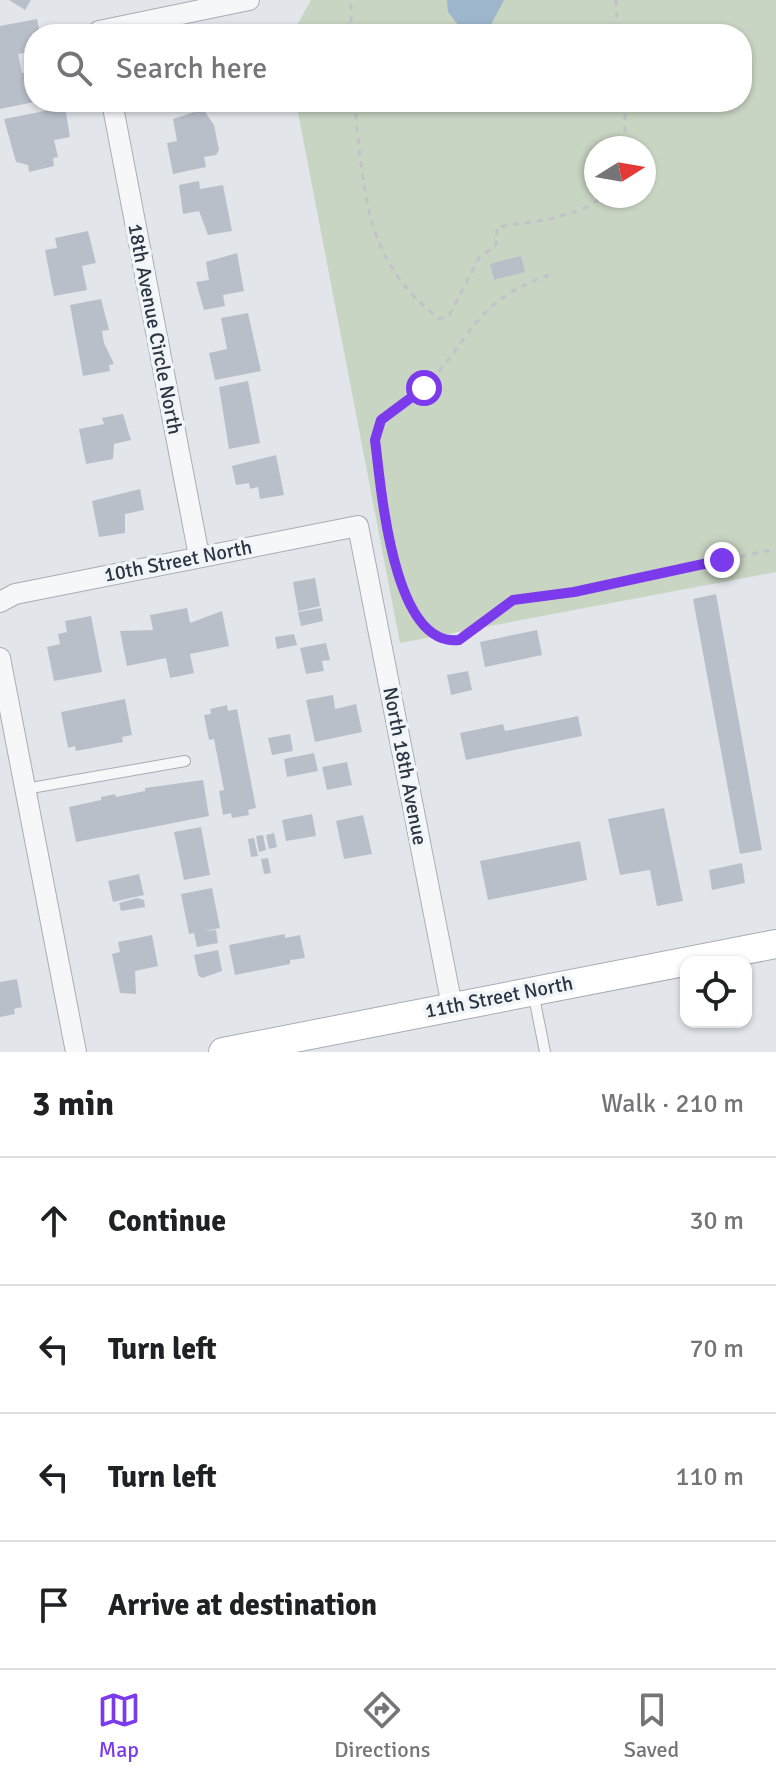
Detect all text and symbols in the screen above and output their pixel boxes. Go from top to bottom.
search box [24,24,752,112]
icon: search [52,46,96,90]
text: Search here [116,50,267,87]
north arrow [584,136,656,208]
street label: 18th Avenue Circle North [122,221,188,437]
route start [406,370,442,406]
street label: 10th Street North [102,534,254,588]
route end [704,542,740,578]
street label: North 18th Avenue [377,685,433,847]
map controls [680,956,752,1028]
button: locate [680,956,752,1028]
street label: 11th Street North [423,970,575,1024]
text: 3 min [32,1083,114,1125]
text: Walk · 210 m [601,1088,744,1120]
icon: ahead [32,1199,76,1243]
text: Continue [108,1203,226,1240]
text: 30 m [689,1205,744,1237]
icon: left [32,1327,76,1371]
text: Turn left [108,1331,217,1368]
text: 70 m [689,1333,744,1365]
icon: left [32,1455,76,1499]
text: Turn left [108,1459,217,1496]
text: 110 m [675,1461,744,1493]
icon: arrive [32,1583,76,1627]
text: Arrive at destination [108,1587,377,1624]
tab: Map [97,1688,141,1763]
tab: Directions [334,1688,430,1763]
tab: Saved [624,1688,679,1763]

